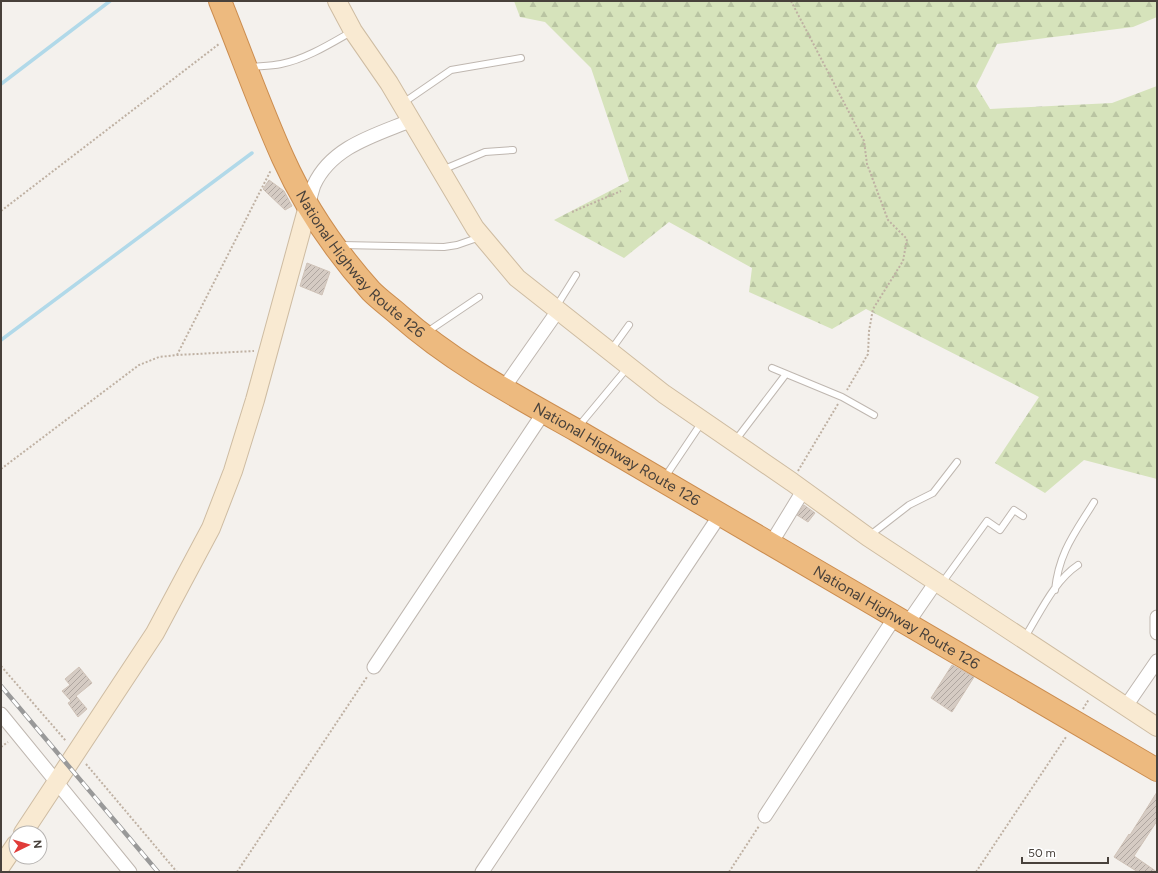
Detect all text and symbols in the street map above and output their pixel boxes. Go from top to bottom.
street label: National Highway Route 126 [292,187,429,342]
street label: National Highway Route 126 [530,399,704,510]
street label: National Highway Route 126 [810,562,983,674]
north arrow [8,825,48,865]
text: N [31,839,44,849]
scale bar [1022,839,1108,865]
text: 50 m [1028,846,1056,860]

